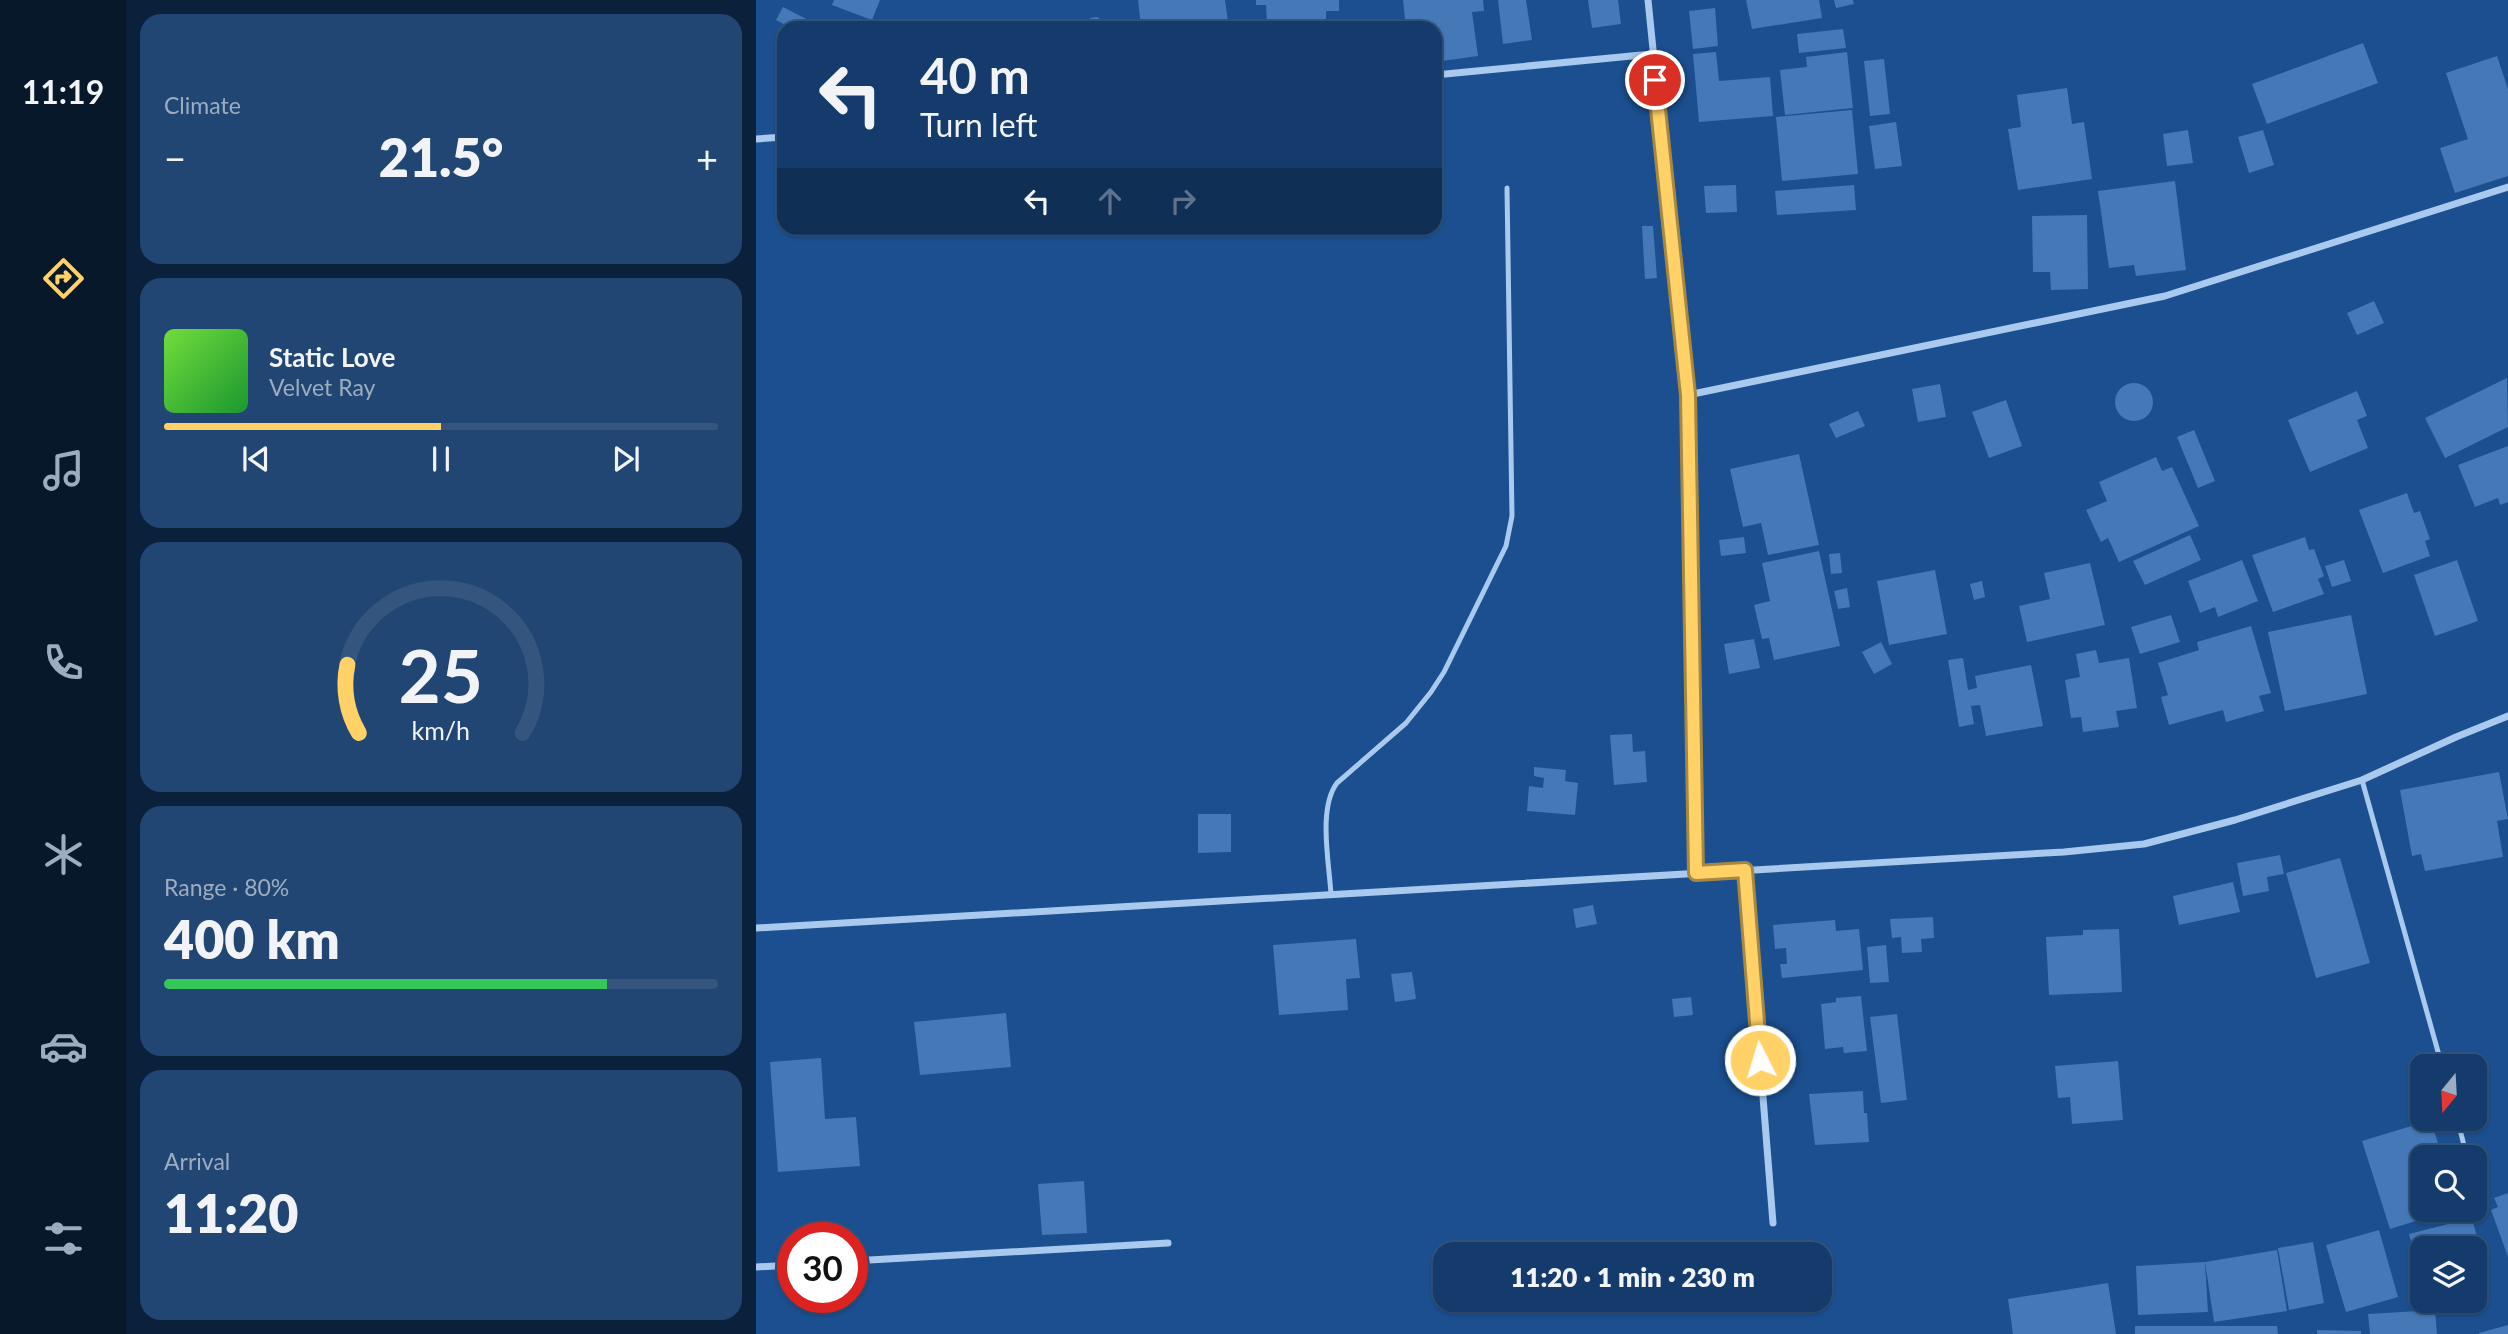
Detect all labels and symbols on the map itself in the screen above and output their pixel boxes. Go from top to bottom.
pin [1625,50,1685,110]
position arrow [1723,1023,1797,1097]
north arrow [2410,1054,2487,1130]
speed limit sign: 30 [777,1222,868,1313]

